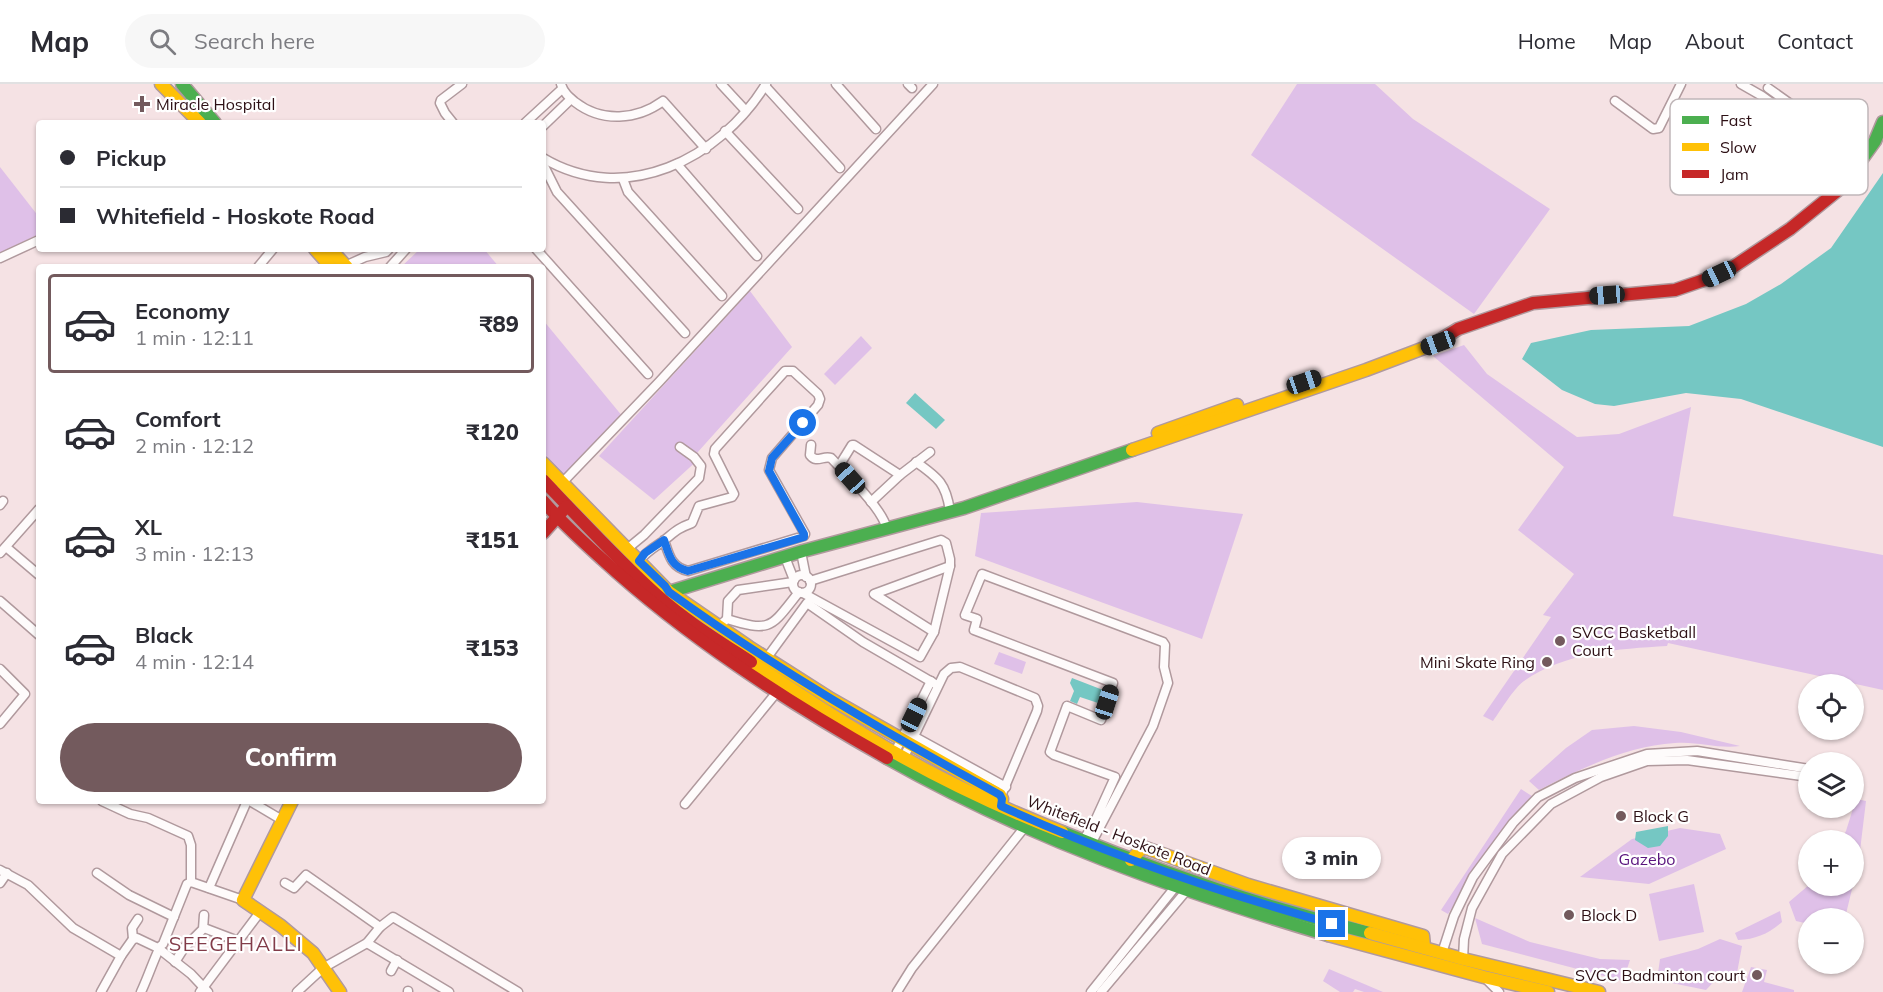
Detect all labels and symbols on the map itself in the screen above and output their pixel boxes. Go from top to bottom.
place label: Miracle Hospital [156,94,275,114]
marker: Miracle Hospital [133,95,151,113]
legend [1670,99,1868,195]
text: Fast [1720,110,1752,130]
text: Slow [1720,137,1757,157]
text: Jam [1720,164,1749,184]
car [1699,258,1739,290]
car [1588,285,1626,305]
car [1418,328,1458,358]
car [1284,368,1324,396]
route start [789,409,816,436]
car [831,459,869,497]
place label: SVCC Basketball Court [1572,622,1696,660]
marker: SVCC Basketball Court [1553,634,1567,648]
place label: Mini Skate Ring [1420,652,1535,672]
marker: Mini Skate Ring [1540,655,1554,669]
car [1093,682,1121,722]
car [898,695,930,735]
street label: Whitefield - Hoskote Road [1024,791,1214,879]
place label: Block G [1633,806,1689,826]
marker: Block G [1614,809,1628,823]
callout: 3 min [1282,837,1382,879]
park label: Gazebo [1619,849,1675,869]
place label: Block D [1581,905,1637,925]
marker: Block D [1562,908,1576,922]
route end [1318,910,1345,937]
district label: SEEGEHALLI [169,931,303,956]
place label: SVCC Badminton court [1575,965,1745,985]
marker: SVCC Badminton court [1750,968,1764,982]

